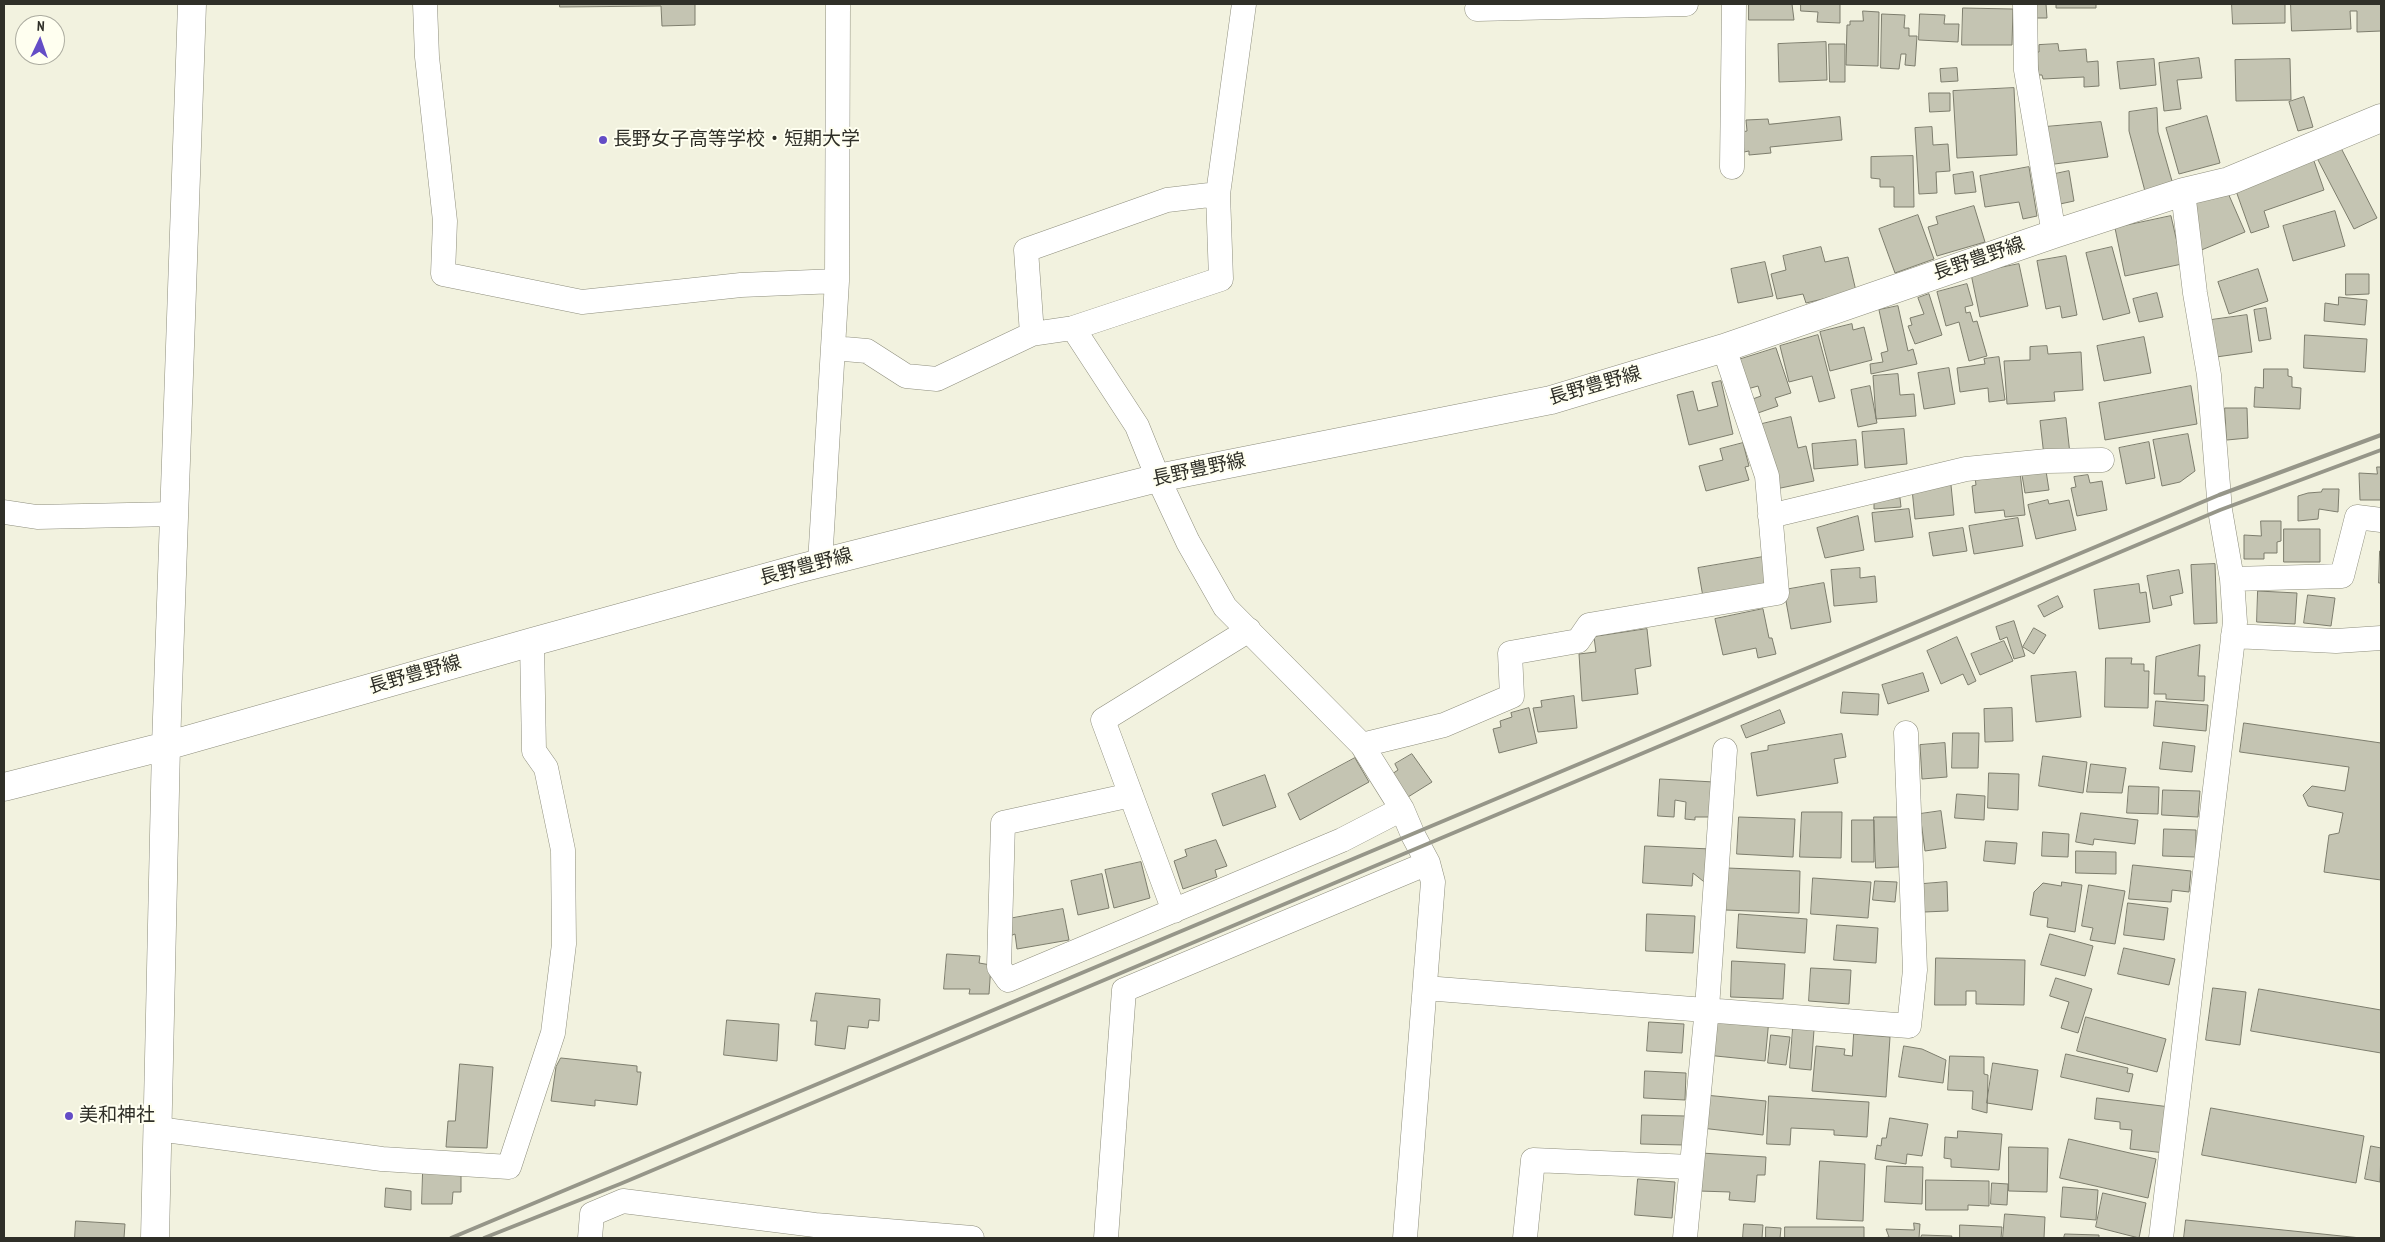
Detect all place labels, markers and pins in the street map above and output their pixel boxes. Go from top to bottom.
place label: 長野女子高等学校・短期大学 [613,129,860,151]
marker: 長野女子高等学校・短期大学 [597,134,609,146]
place label: 美和神社 [79,1105,155,1127]
marker: 美和神社 [63,1110,75,1122]

